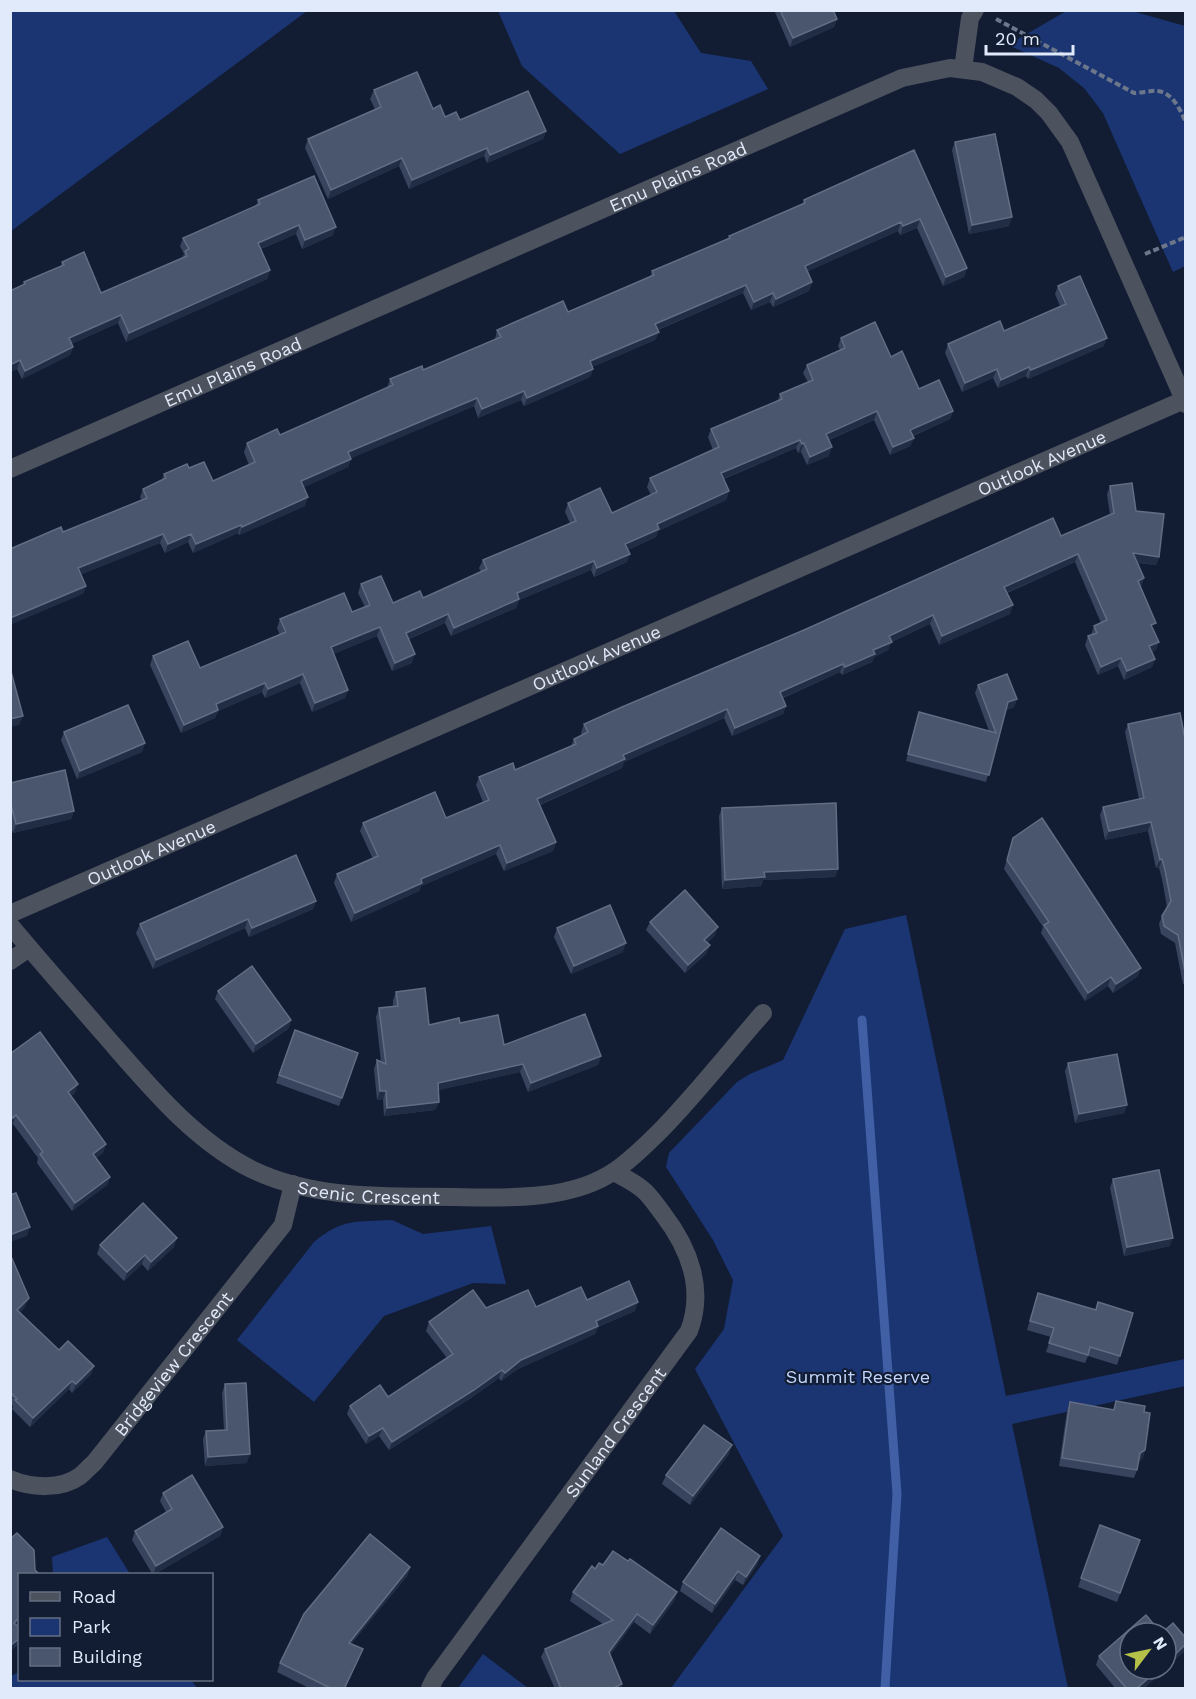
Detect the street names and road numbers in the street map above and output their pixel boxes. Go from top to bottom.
street label: Emu Plains Road [606,137,750,216]
street label: Emu Plains Road [160,332,305,411]
street label: Outlook Avenue [974,425,1109,500]
street label: Outlook Avenue [529,620,664,695]
street label: Outlook Avenue [84,815,219,890]
street label: Scenic Crescent [296,1176,440,1207]
street label: Bridgeview Crescent [109,1287,237,1440]
street label: Sunland Crescent [560,1362,670,1501]

